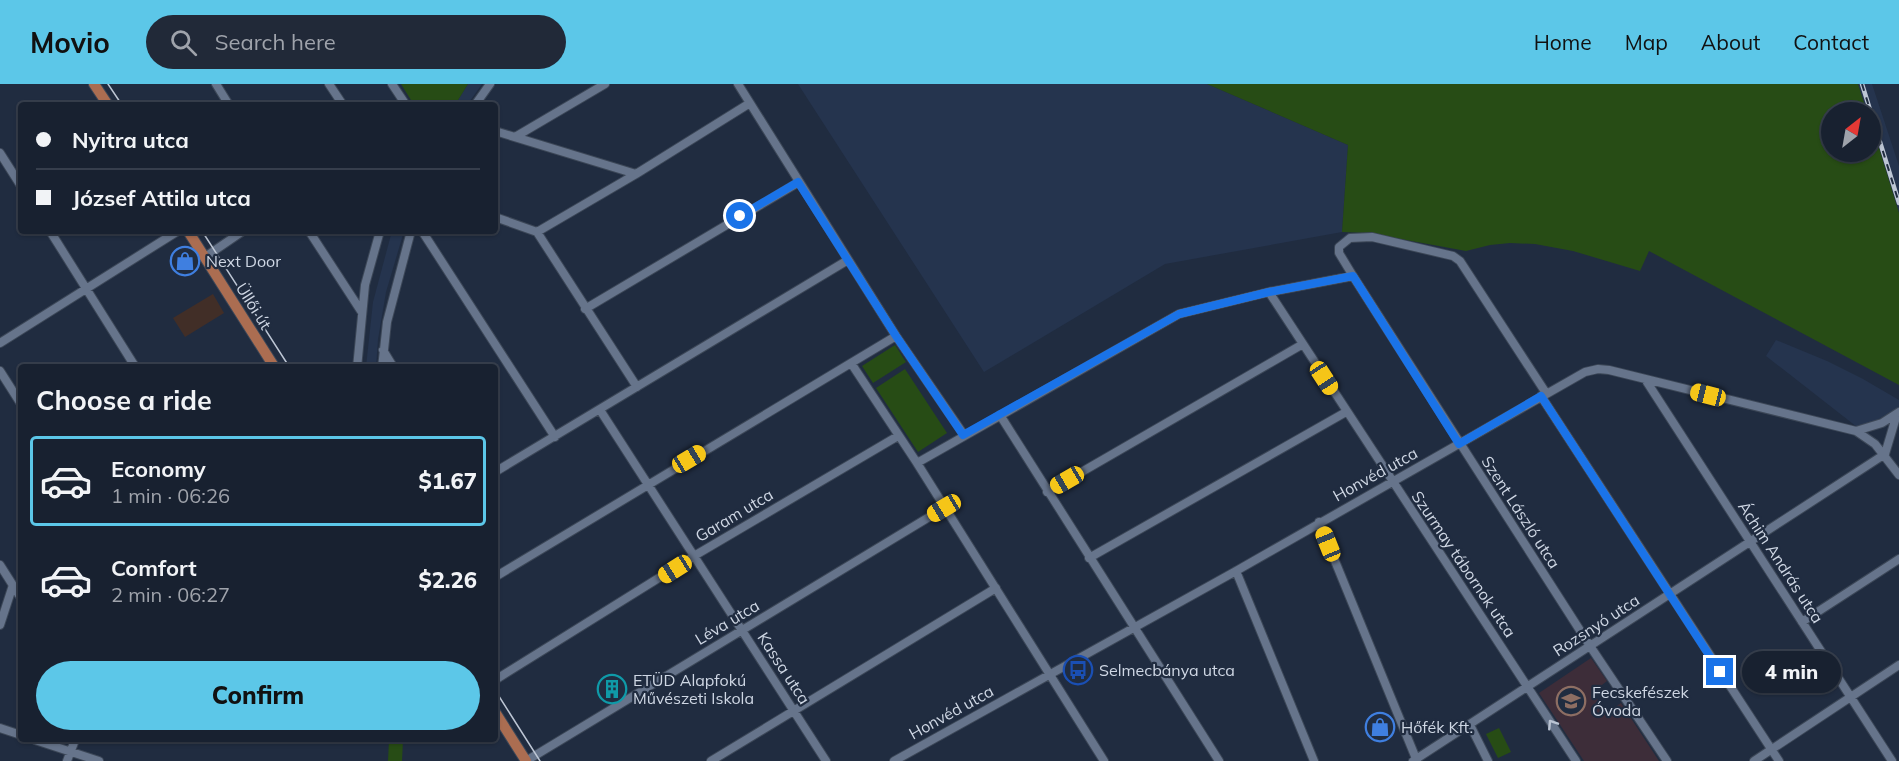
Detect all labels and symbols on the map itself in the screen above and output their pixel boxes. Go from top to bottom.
north arrow [1821,102,1881,162]
route start [726,202,753,229]
shop icon: Next Door [169,245,201,277]
place label: Next Door [206,251,281,271]
street label: Üllői út [232,279,276,333]
car [1307,358,1341,398]
car [1688,382,1728,408]
car [669,442,709,476]
street label: Honvéd utca [1329,443,1421,505]
street label: Szent László utca [1477,452,1565,572]
car [1047,463,1087,497]
street label: Garam utca [692,484,776,546]
street label: Szurmay tábornok utca [1407,487,1521,641]
car [924,491,964,525]
street label: Áchim András utca [1734,497,1828,627]
car [1313,524,1343,564]
car [655,552,695,586]
street label: Rozsnyó utca [1549,590,1643,660]
street label: Léva utca [691,595,763,649]
street label: Kassa utca [753,628,815,708]
callout: 4 min [1741,651,1840,693]
bus stop icon: Selmecbánya utca [1062,654,1094,686]
route end [1706,658,1733,685]
place label: Selmecbánya utca [1099,660,1235,680]
place label: ETÜD Alapfokú Művészeti Iskola [633,670,754,708]
building icon: ETÜD Alapfokú Művészeti Iskola [596,673,628,705]
street label: Honvéd utca [905,681,997,743]
place label: Fecskefészek Óvoda [1592,682,1690,720]
school or university icon: Fecskefészek Óvoda [1555,685,1587,717]
shop icon: Hőfék Kft. [1364,711,1396,743]
place label: Hőfék Kft. [1401,717,1473,737]
one-way arrow [1548,720,1559,731]

